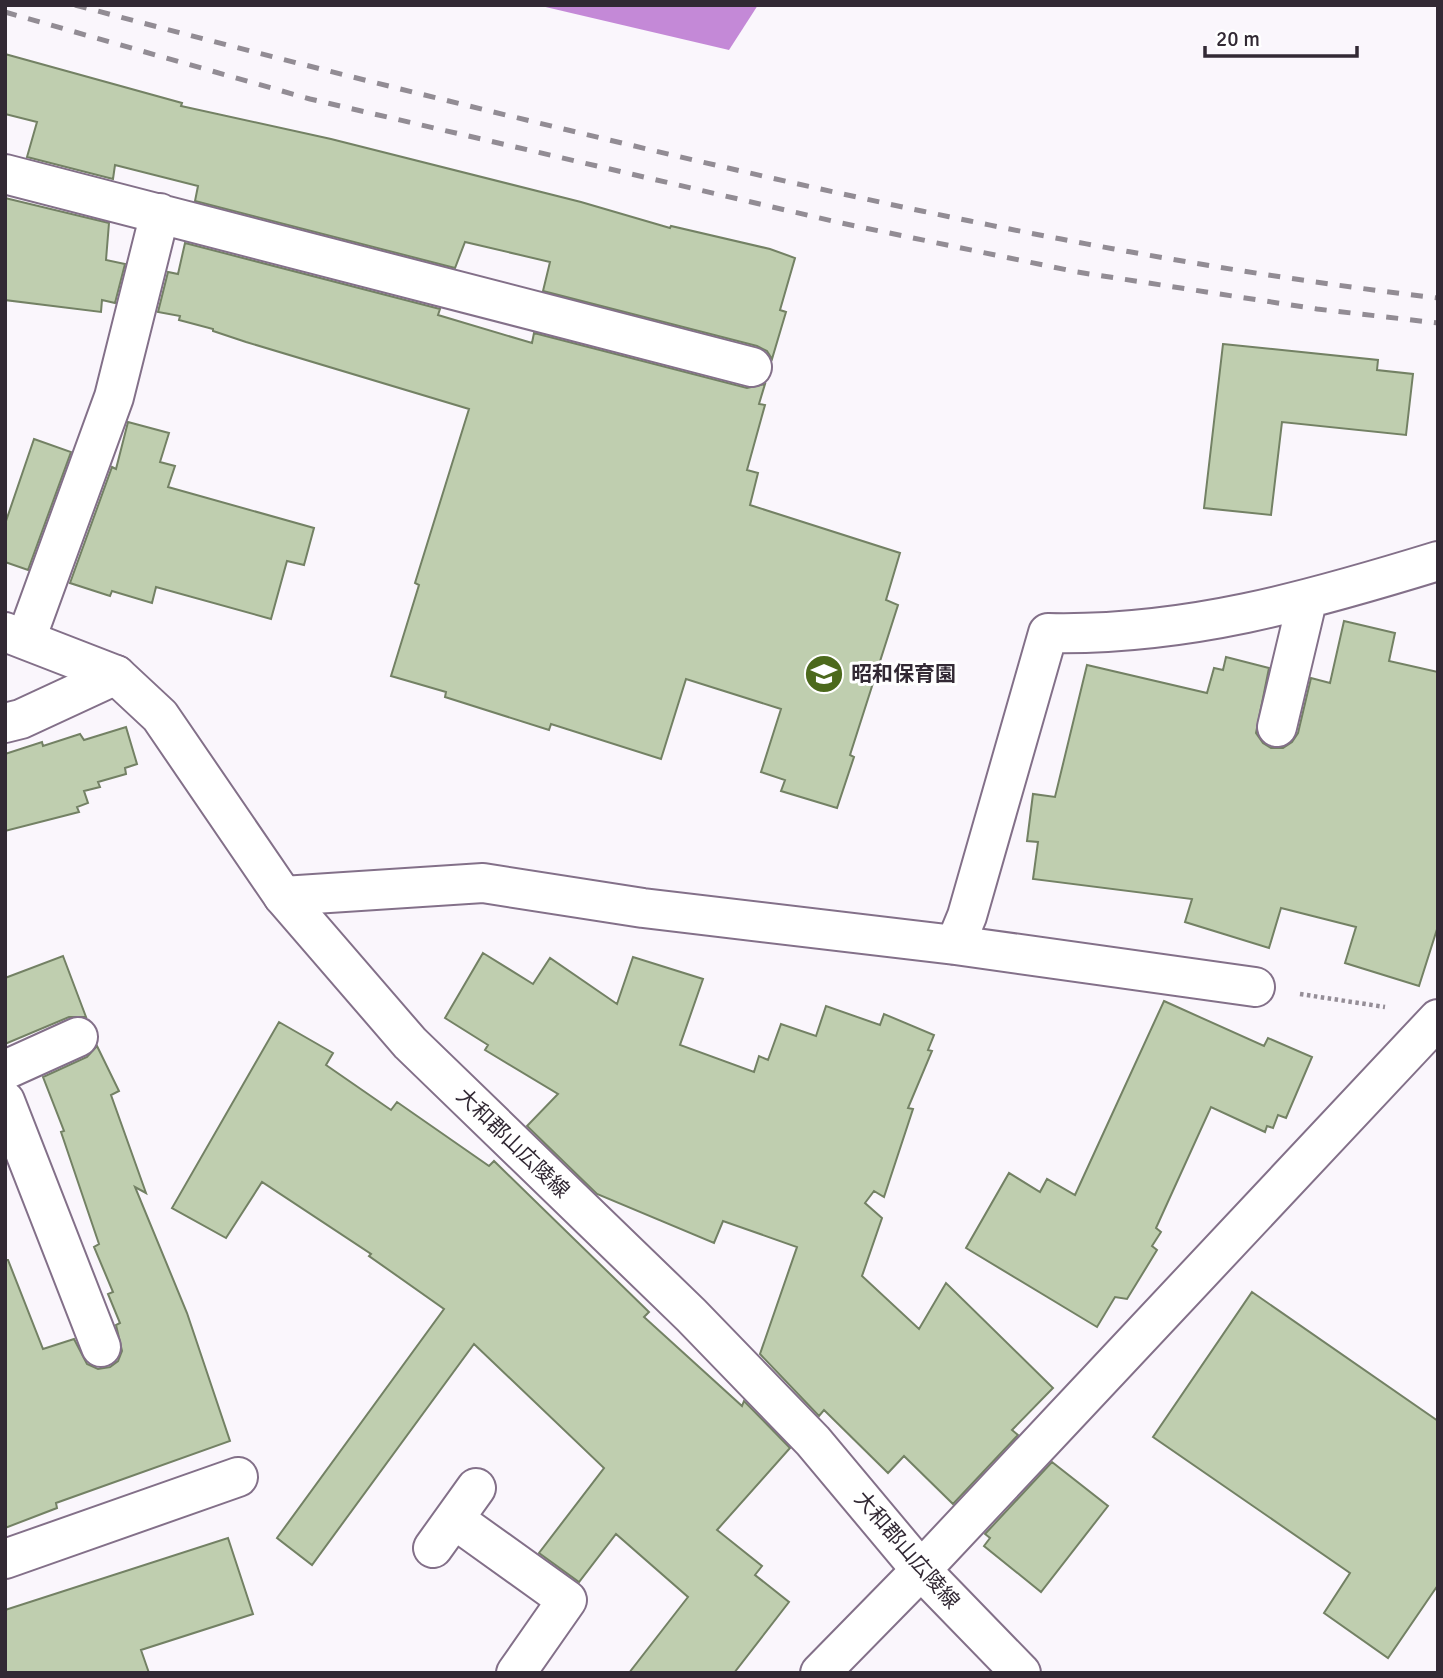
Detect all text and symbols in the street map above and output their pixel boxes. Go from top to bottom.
scale bar [1205,14,1357,58]
text: 20 m [1216,26,1260,52]
school or university icon: 昭和保育園 [803,653,845,695]
place label: 昭和保育園 [851,661,956,687]
street label: 大和郡山広陵線 [451,1083,575,1203]
street label: 大和郡山広陵線 [849,1486,965,1614]

